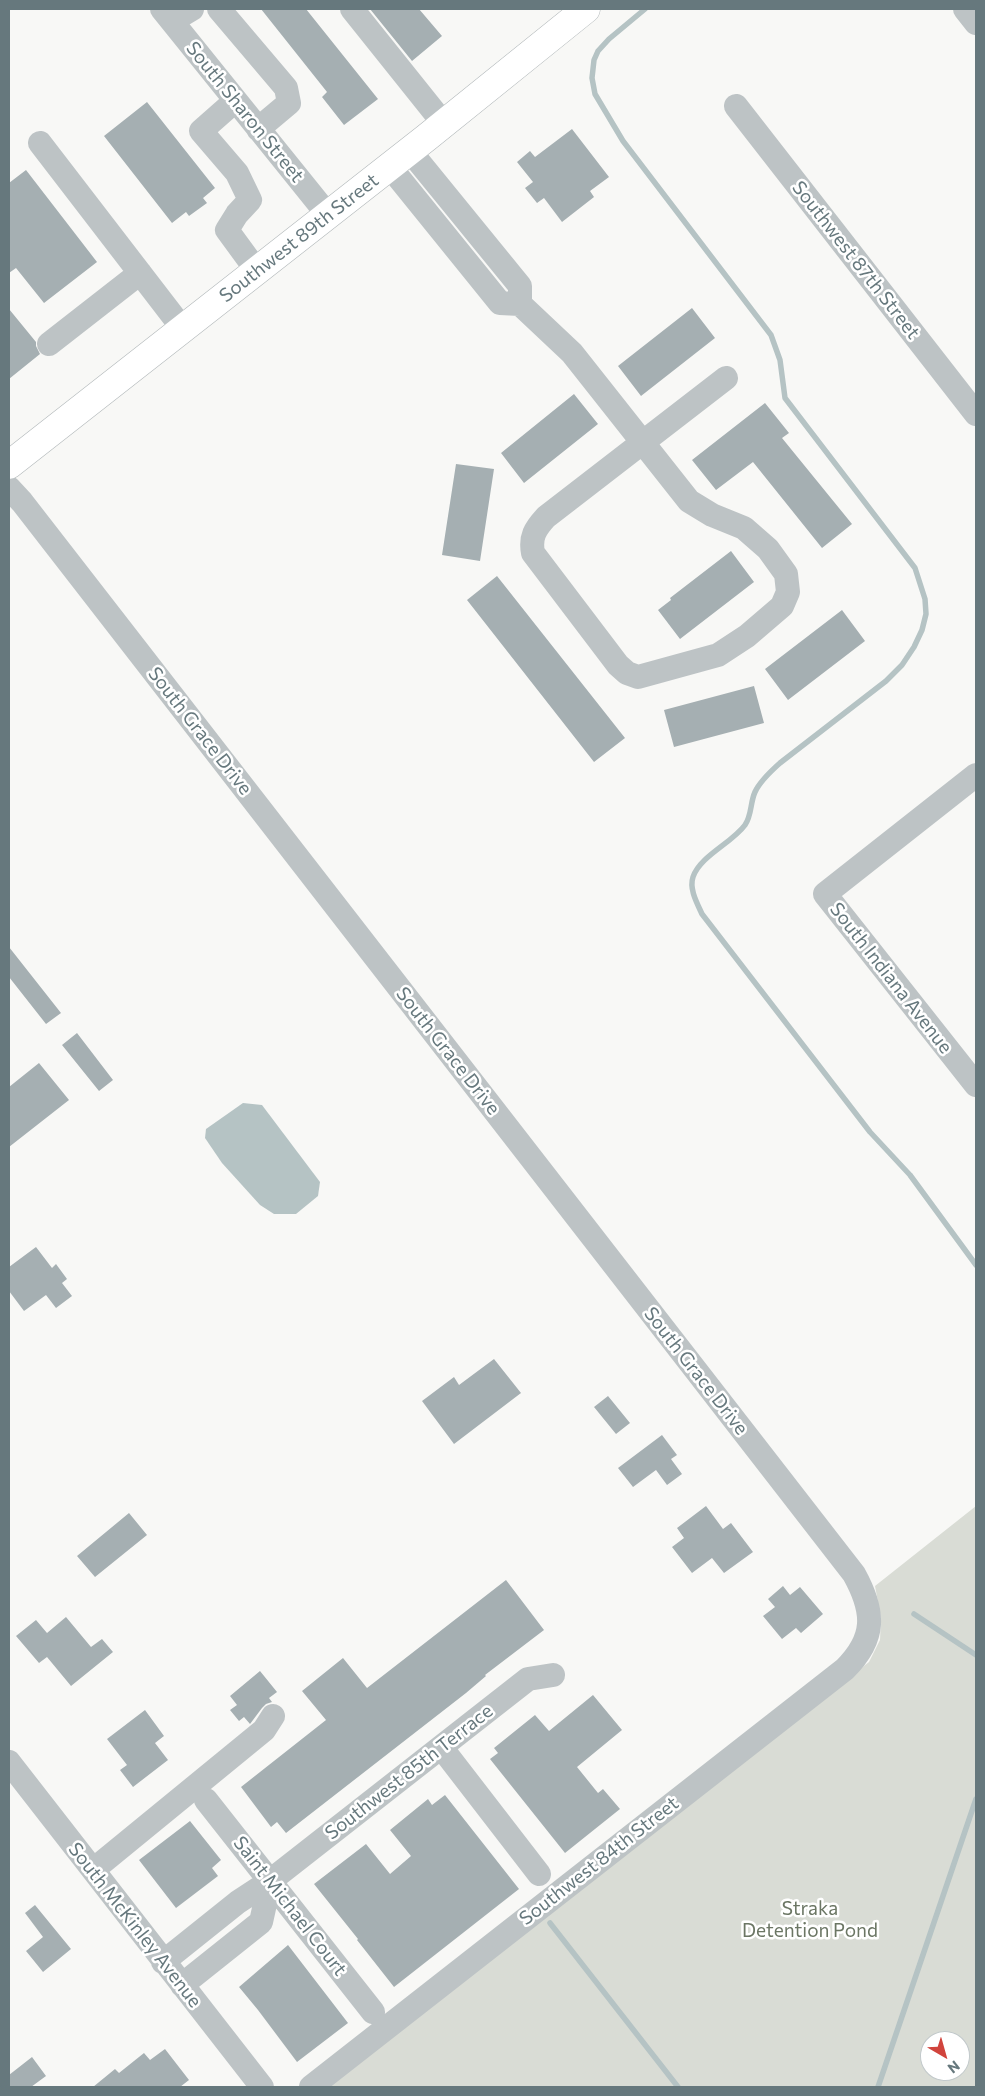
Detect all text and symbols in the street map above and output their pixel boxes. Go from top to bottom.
street label: South Sharon Street [181,37,309,187]
street label: Southwest 89th Street [215,169,383,307]
street label: Southwest 87th Street [787,177,925,343]
street label: South Grace Drive [143,663,257,799]
street label: South Indiana Avenue [825,898,957,1058]
street label: South Grace Drive [391,983,505,1119]
street label: South Grace Drive [639,1303,753,1439]
street label: Southwest 85th Terrace [321,1700,497,1844]
street label: Southwest 84th Street [515,1792,683,1930]
street label: Saint Michael Court [229,1832,351,1980]
street label: South McKinley Avenue [64,1838,206,2012]
park label: Straka Detention Pond [742,1898,878,1942]
north arrow [920,2031,970,2081]
text: N [945,2057,963,2077]

